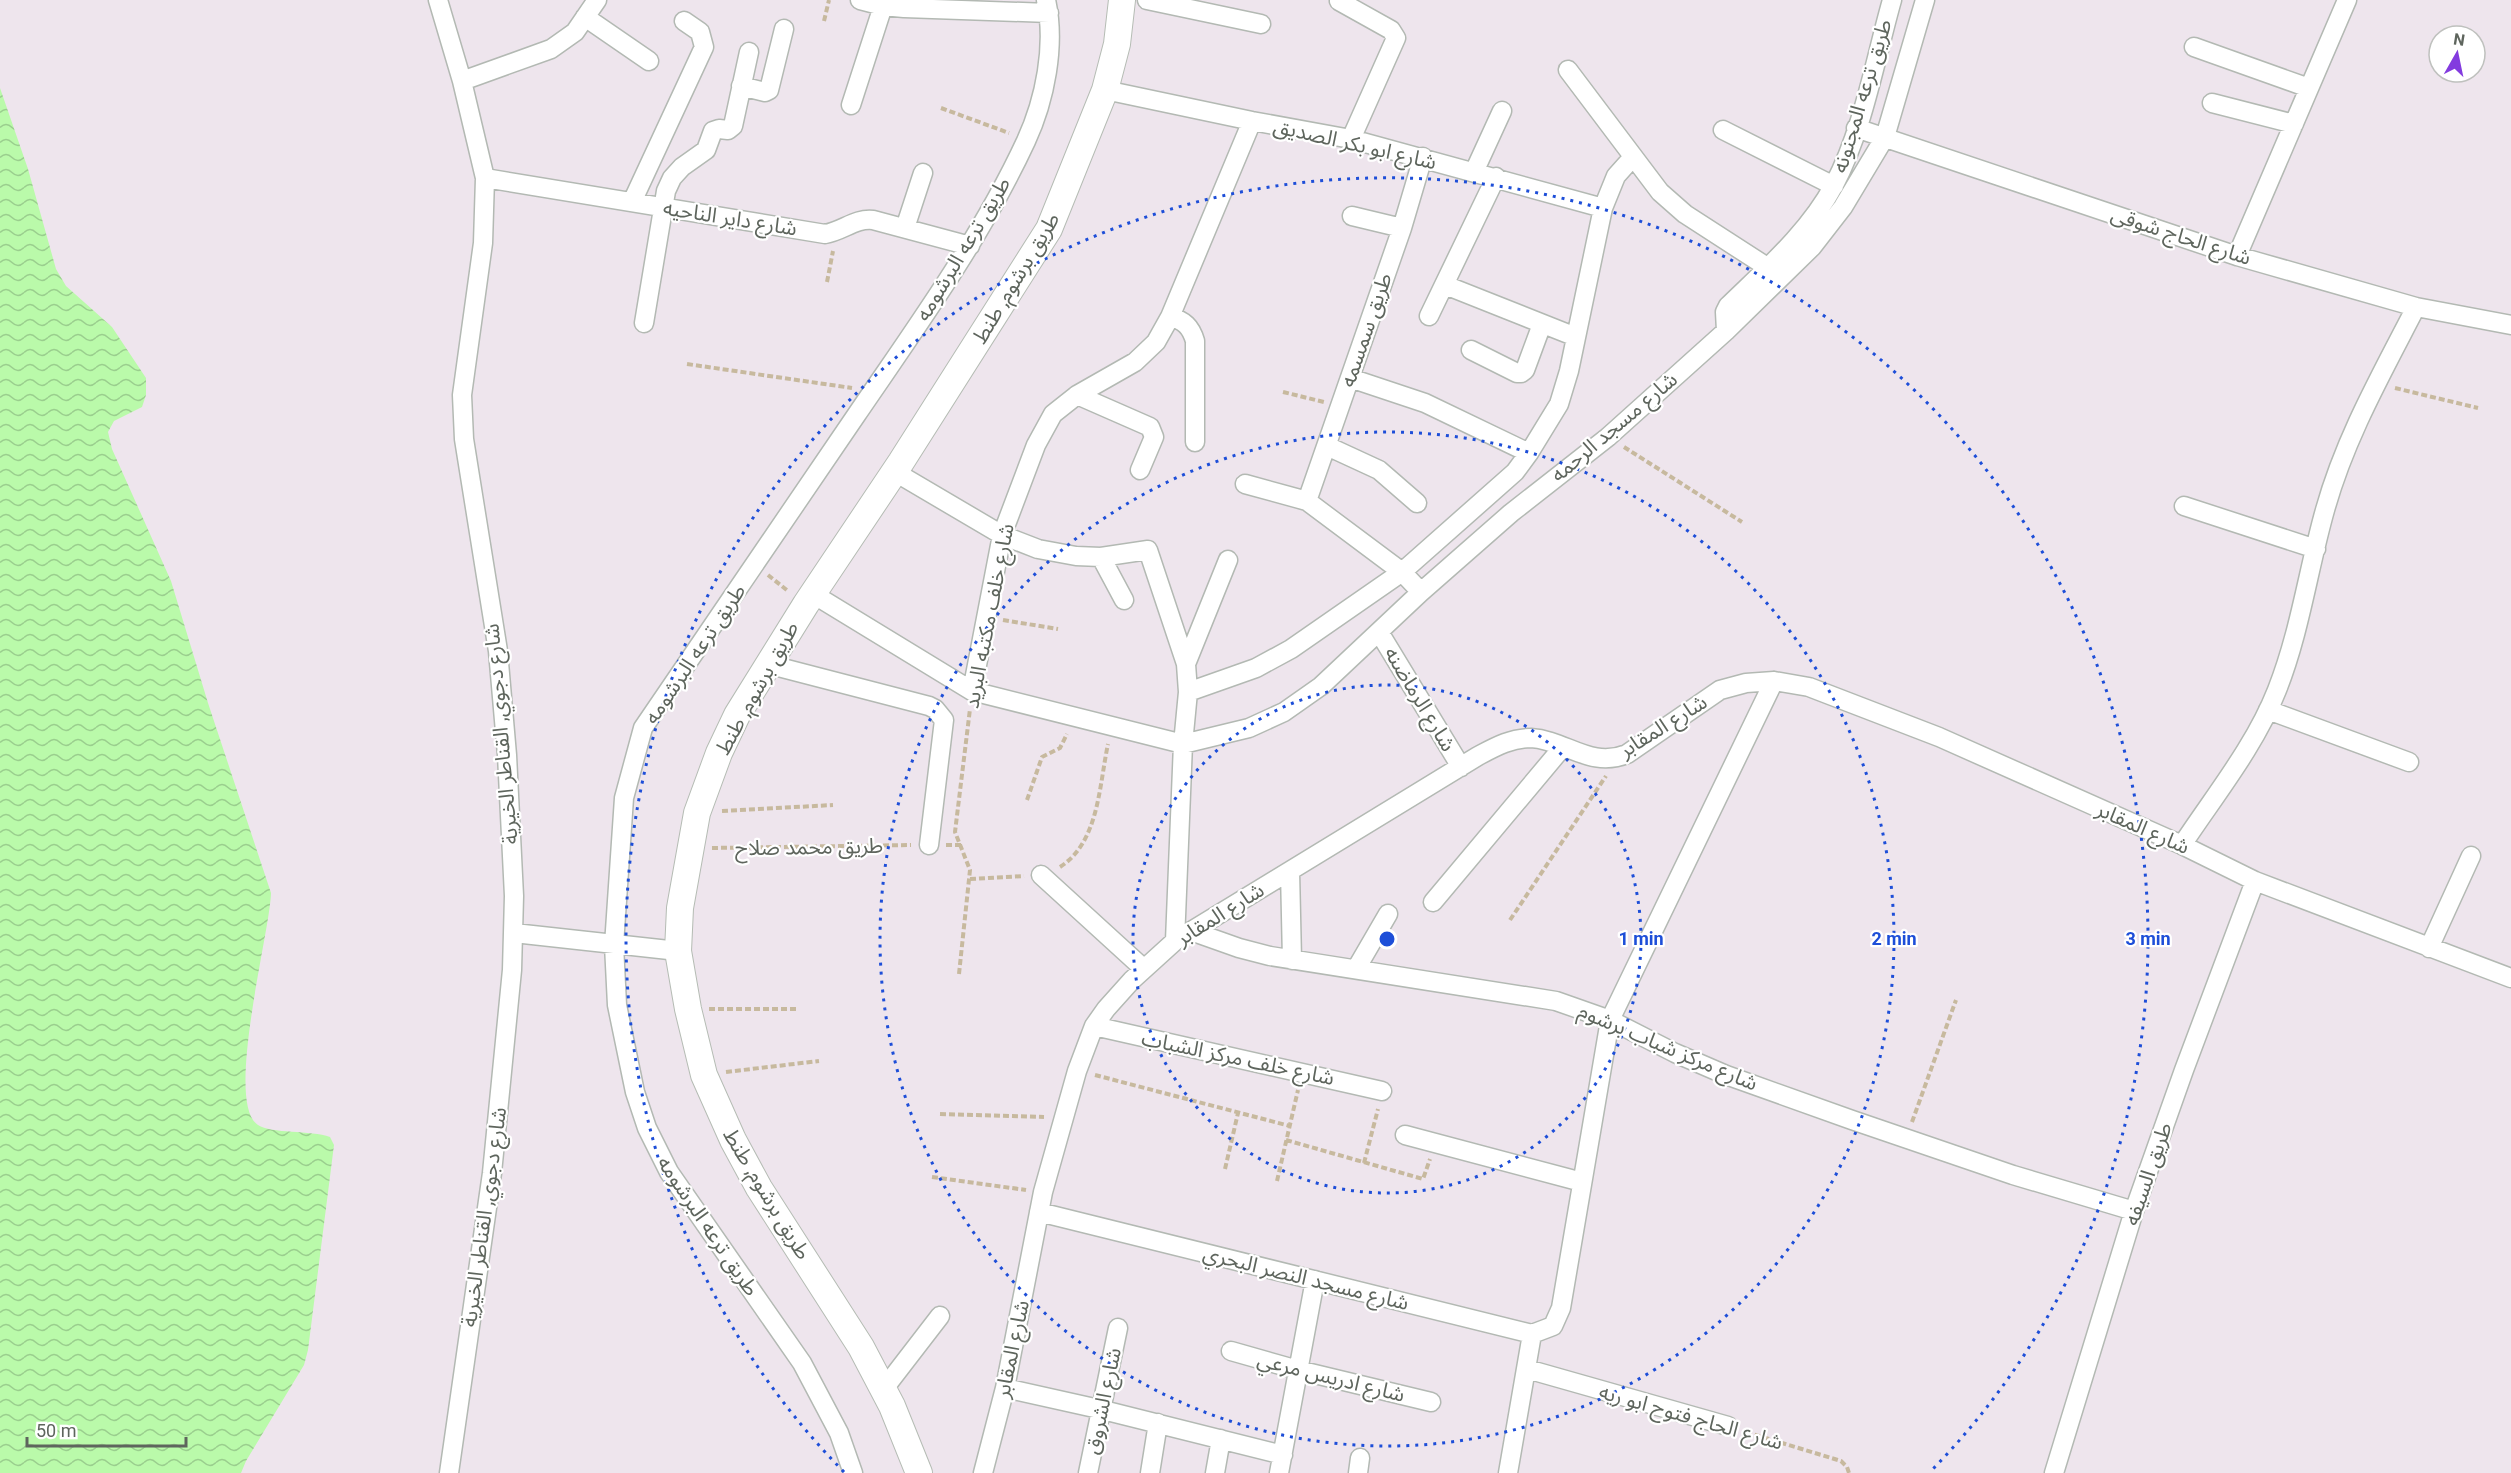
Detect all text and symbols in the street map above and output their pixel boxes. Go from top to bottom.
street label: طريق ترعه المجنونه [1827,16,1898,176]
north arrow [2427,24,2487,84]
text: N [2452,29,2466,50]
street label: شارع ابو بكر الصديق [1270,114,1439,177]
street label: طريق ترعه البرشومه [911,173,1016,326]
street label: شارع داير الناحيه [661,196,799,243]
street label: شارع الحاج شوقى [2107,202,2254,273]
street label: طريق برشوم, طنط [967,208,1068,350]
street label: طريق سمسمه [1335,270,1398,391]
street label: شارع مسجد الرحمه [1546,367,1684,489]
street label: شارع خلف مكتبه البريد [959,521,1022,711]
street label: طريق ترعه البرشومه [639,580,751,729]
street label: طريق برشوم, طنط [711,617,807,761]
street label: شارع دجوي, القناطر الخيرية [479,622,526,845]
street label: شارع الرماضنه [1377,642,1461,757]
street label: شارع المقابر [1614,690,1713,766]
street label: شارع المقابر [2091,796,2193,862]
street label: طريق محمد صلاح [735,834,883,863]
street label: شارع المقابر [1171,878,1270,954]
text: 1 min [1618,928,1664,949]
text: 2 min [1871,928,1917,949]
text: 3 min [2125,928,2171,949]
centre of rings [1377,929,1397,949]
street label: شارع مركز شباب برشوم [1573,998,1761,1099]
street label: شارع خلف مركز الشباب [1139,1026,1336,1093]
street label: شارع دجوي, القناطر الخيرية [457,1106,515,1329]
street label: طريق السيفه [2119,1119,2178,1229]
street label: طريق برشوم, طنط [715,1124,816,1266]
street label: طريق ترعه البرشومه [652,1152,764,1301]
street label: شارع مسجد النصر البحري [1200,1241,1411,1319]
street label: شارع المقابر [990,1298,1037,1402]
street label: شارع الشروق [1080,1345,1129,1457]
street label: شارع ادريس مرعي [1254,1347,1407,1411]
street label: شارع الحاج فتوح ابو ريه [1596,1379,1786,1458]
scale bar [27,1410,186,1448]
text: 50 m [36,1420,76,1441]

